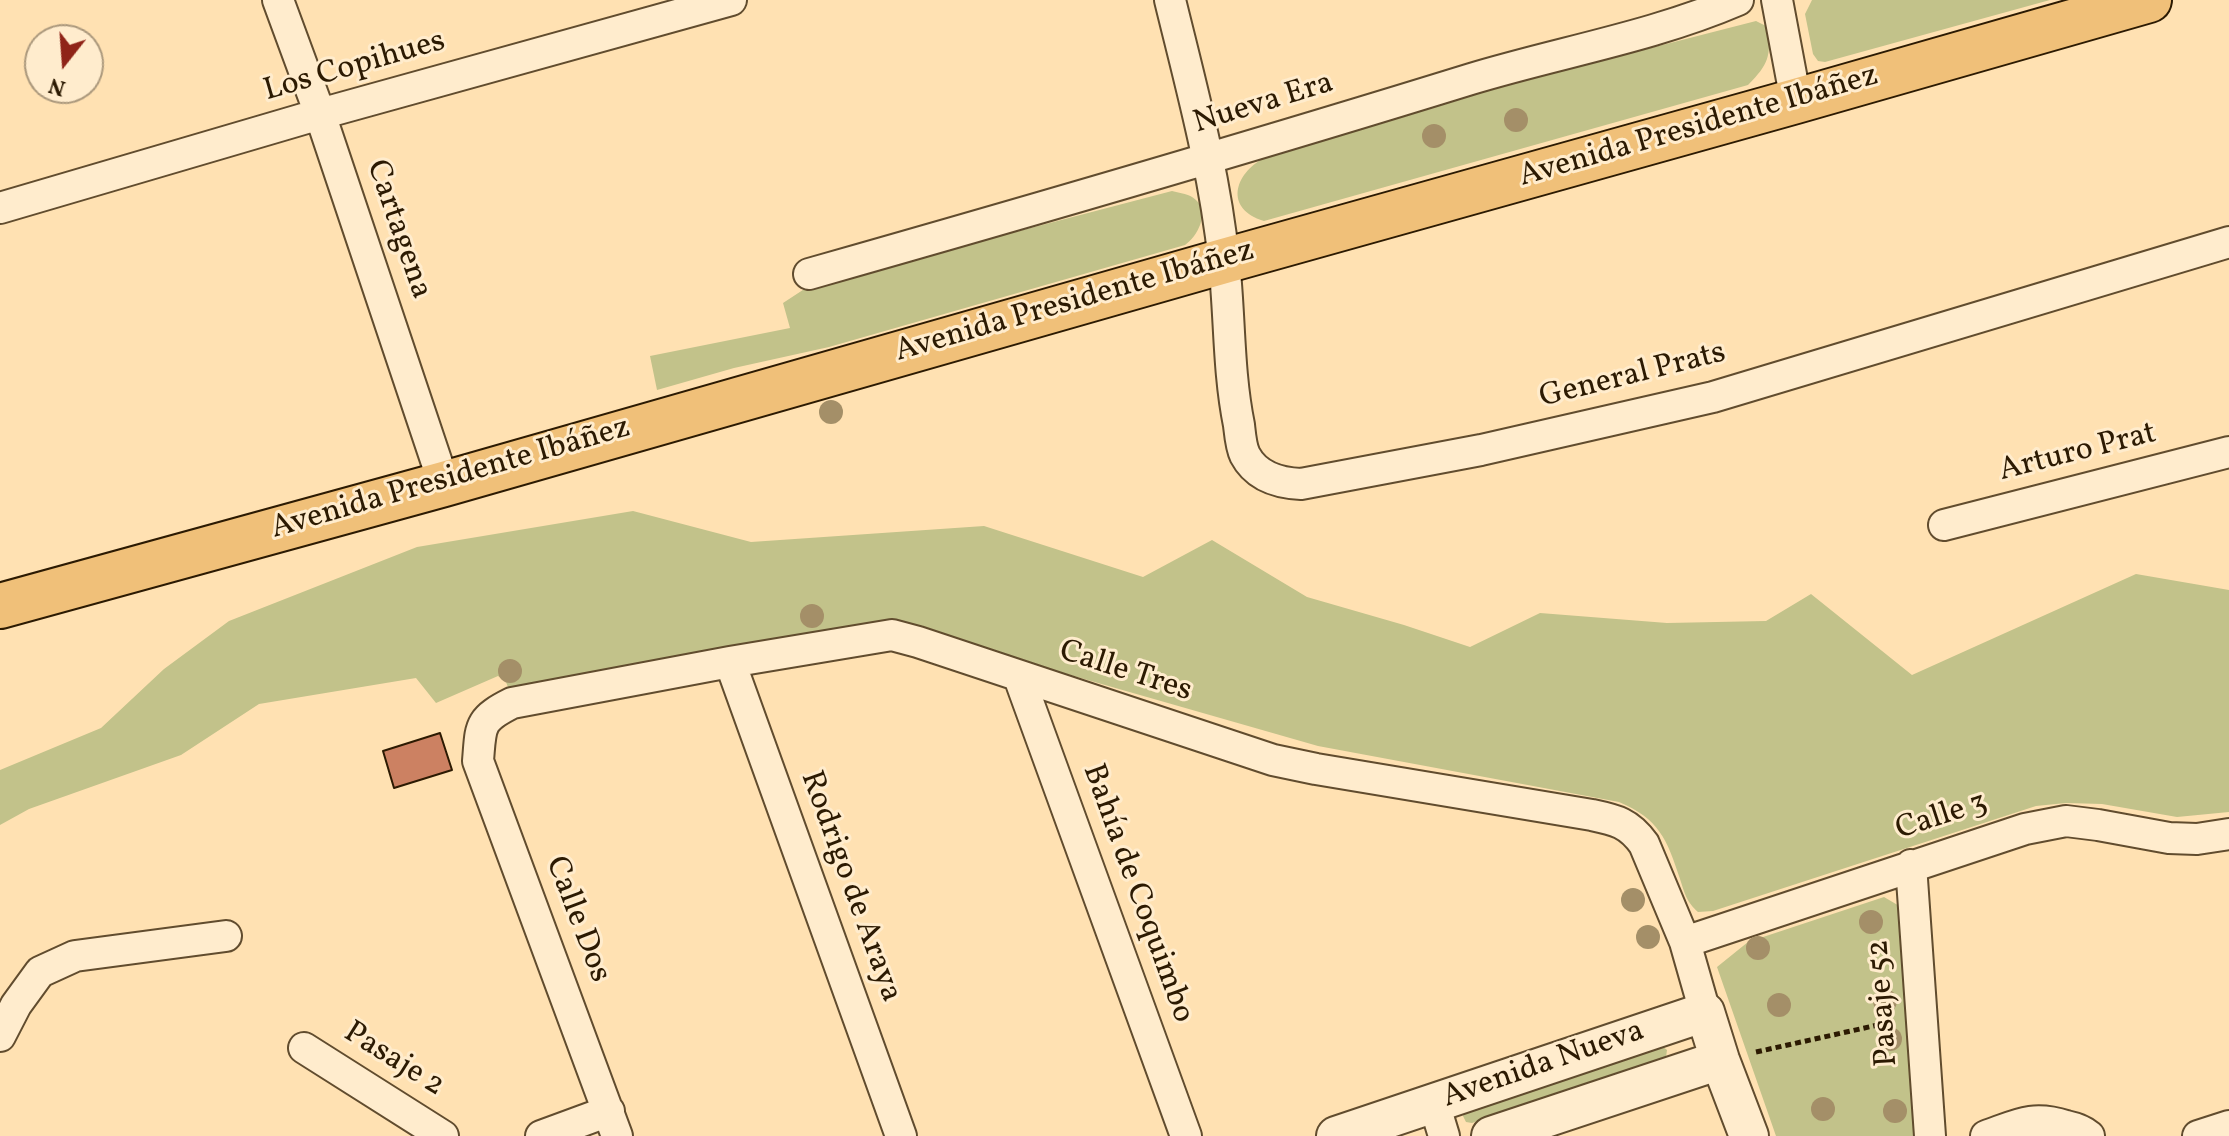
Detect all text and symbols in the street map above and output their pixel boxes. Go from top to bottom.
north arrow [24,24,104,104]
street label: Los Copihues [260,24,450,112]
street label: Avenida Presidente Ibáñez [1515,58,1883,198]
street label: Nueva Era [1189,66,1339,144]
text: N [45,68,70,103]
street label: Cartagena [355,156,439,304]
street label: Avenida Presidente Ibáñez [891,233,1259,373]
street label: General Prats [1536,335,1730,419]
street label: Avenida Presidente Ibáñez [267,410,635,550]
street label: Arturo Prat [1995,416,2161,492]
street label: Calle Tres [1054,634,1196,712]
street label: Bahía de Coquimbo [1071,759,1201,1029]
street label: Rodrigo de Araya [789,766,909,1008]
street label: Calle 3 [1891,785,1993,851]
street label: Calle Dos [534,852,618,988]
street label: Pasaje 52 [1861,938,1909,1068]
street label: Avenida Nueva [1438,1014,1650,1118]
street label: Pasaje 2 [335,1015,451,1107]

